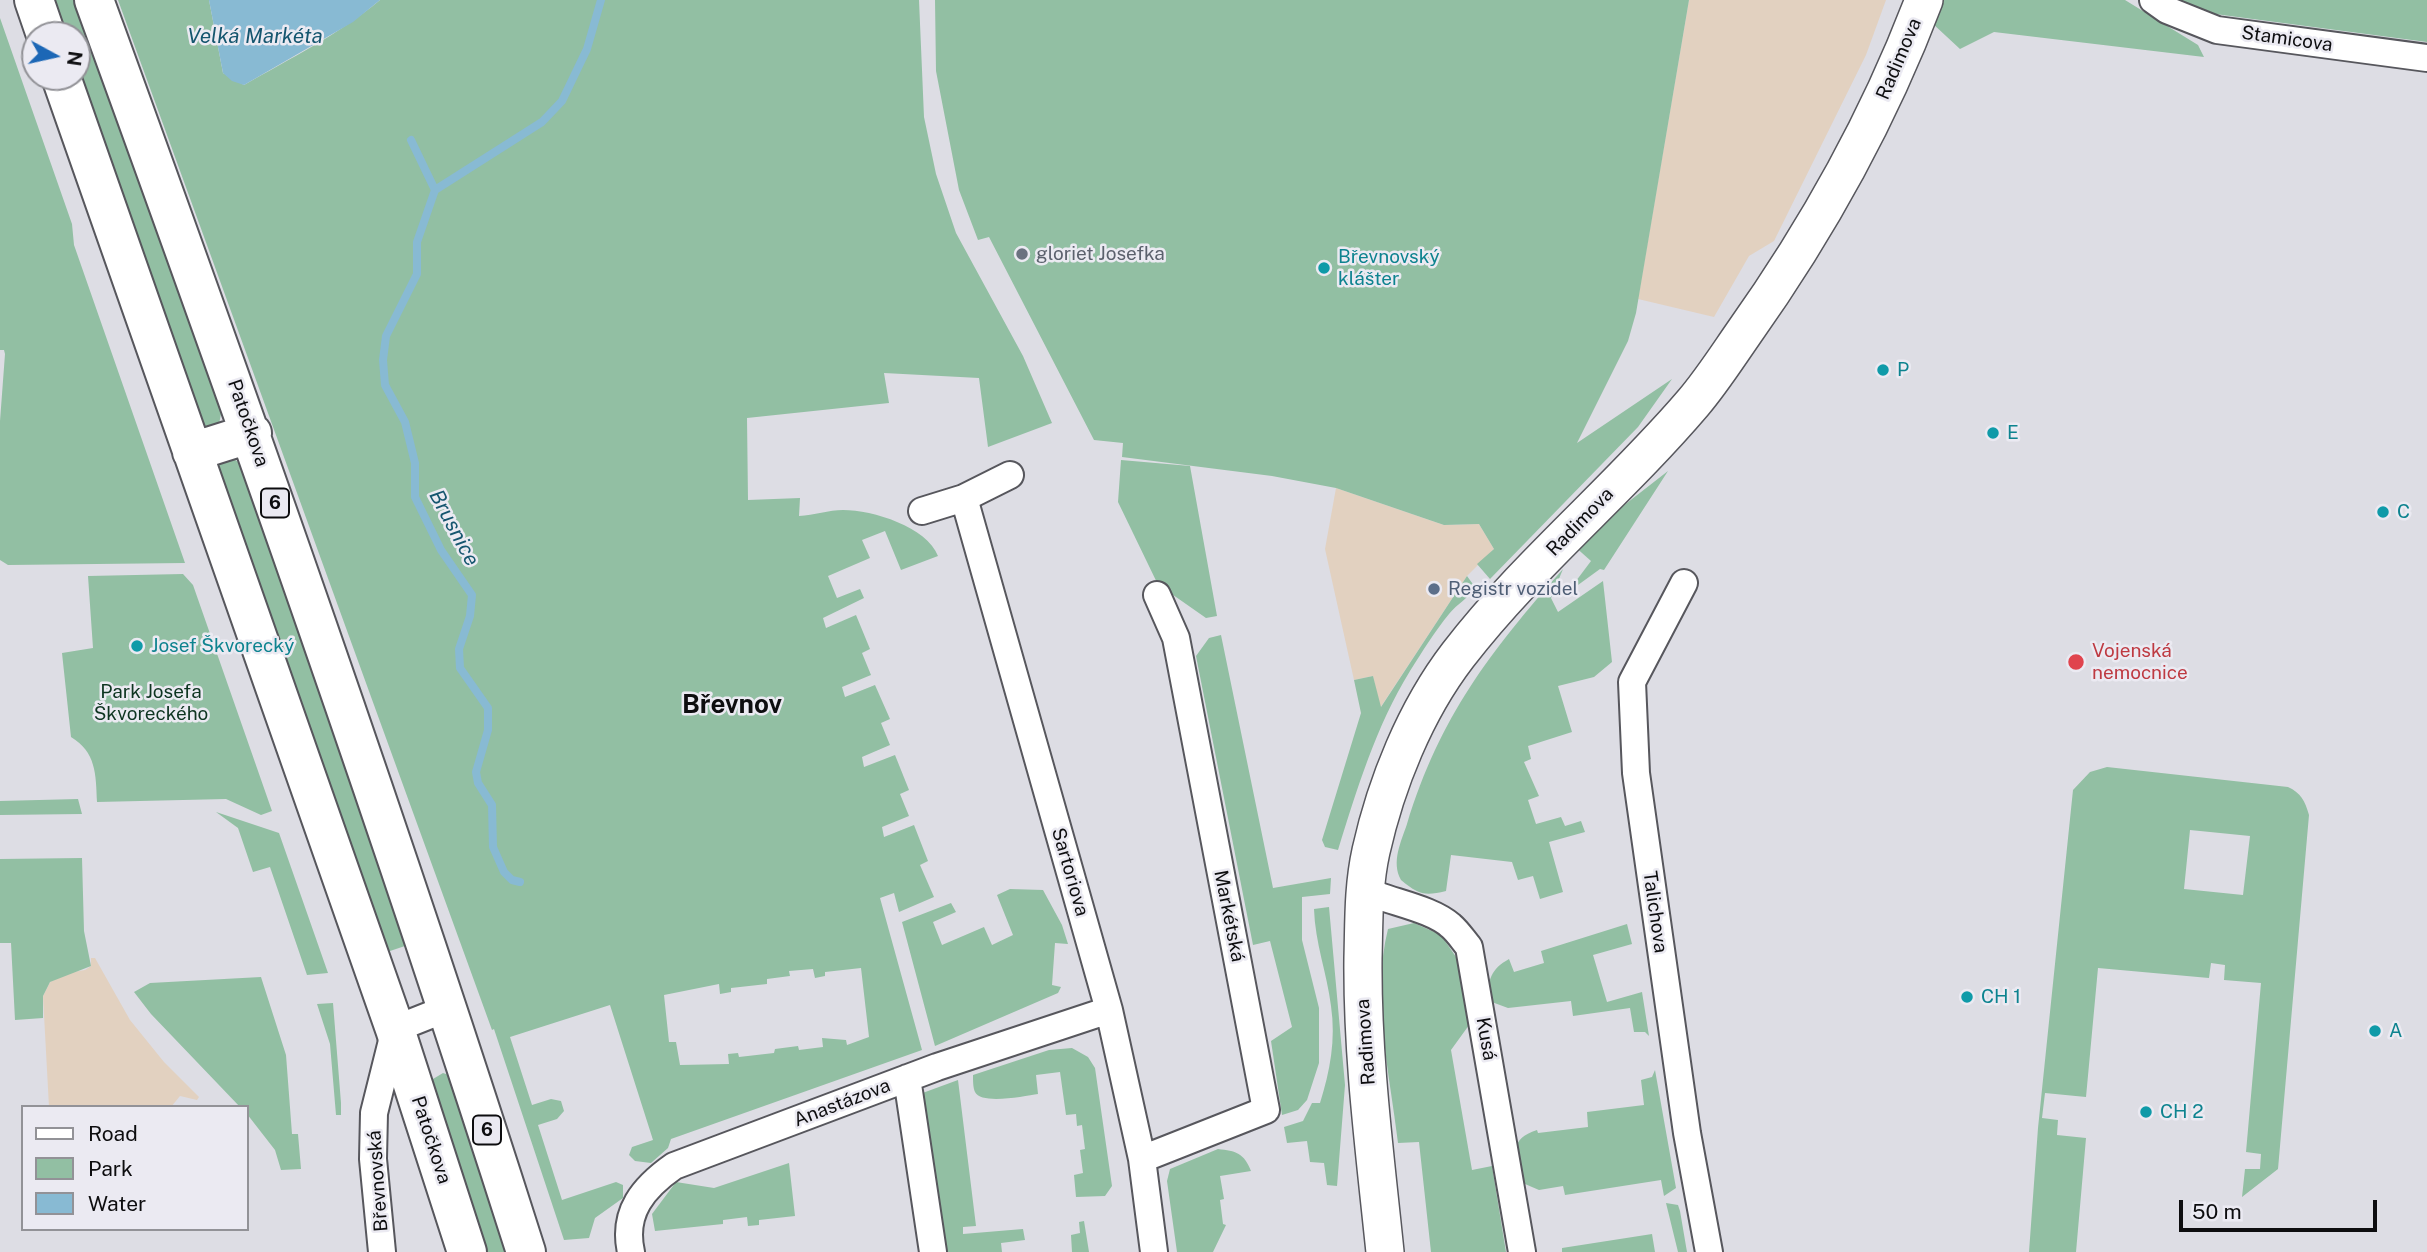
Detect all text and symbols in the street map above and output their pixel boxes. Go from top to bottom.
street label: Radimova [1872,15,1926,103]
north arrow [21,21,91,91]
street label: Stamicova [2240,21,2334,57]
water label: Velká Markéta [187,24,323,50]
text: N [63,50,87,68]
place label: gloriet Josefka [1036,243,1165,265]
marker: gloriet Josefka [1014,246,1030,262]
place label: Břevnovský klášter [1338,246,1440,290]
marker: Břevnovský klášter [1316,260,1332,276]
place label: P [1897,359,1909,381]
marker: P [1875,362,1891,378]
street label: Patočkova [222,376,274,470]
place label: E [2007,422,2019,444]
marker: E [1985,425,2001,441]
street label: Radimova [1542,483,1618,561]
water label: Brusnice [423,486,485,570]
road number: 6 [261,489,289,518]
place label: C [2397,501,2410,523]
marker: C [2375,504,2391,520]
place label: Registr vozidel [1448,578,1578,600]
marker: Registr vozidel [1426,581,1442,597]
place label: Josef Škvorecký [151,635,294,657]
marker: Josef Škvorecký [129,638,145,654]
place label: Vojenská nemocnice [2092,640,2188,684]
marker: Vojenská nemocnice [2066,652,2086,672]
park label: Park Josefa Škvoreckého [94,681,208,725]
district label: Břevnov [682,689,782,721]
street label: Sartoriova [1047,825,1093,919]
street label: Markétská [1209,868,1249,964]
street label: Talichova [1638,870,1672,954]
place label: CH 1 [1981,986,2021,1008]
marker: CH 1 [1959,989,1975,1005]
street label: Radimova [1352,998,1380,1086]
street label: Kusá [1471,1016,1501,1062]
place label: A [2389,1020,2402,1042]
marker: A [2367,1023,2383,1039]
street label: Anastázova [791,1074,893,1132]
street label: Patočkova [406,1093,456,1187]
place label: CH 2 [2160,1101,2204,1123]
marker: CH 2 [2138,1104,2154,1120]
legend [21,1105,248,1231]
road number: 6 [473,1115,501,1144]
text: Road [88,1121,138,1146]
street label: Břevnovská [363,1130,393,1232]
text: Park [88,1156,133,1181]
scale bar [2182,1186,2380,1230]
text: Water [88,1191,146,1216]
text: 50 m [2192,1199,2242,1224]

